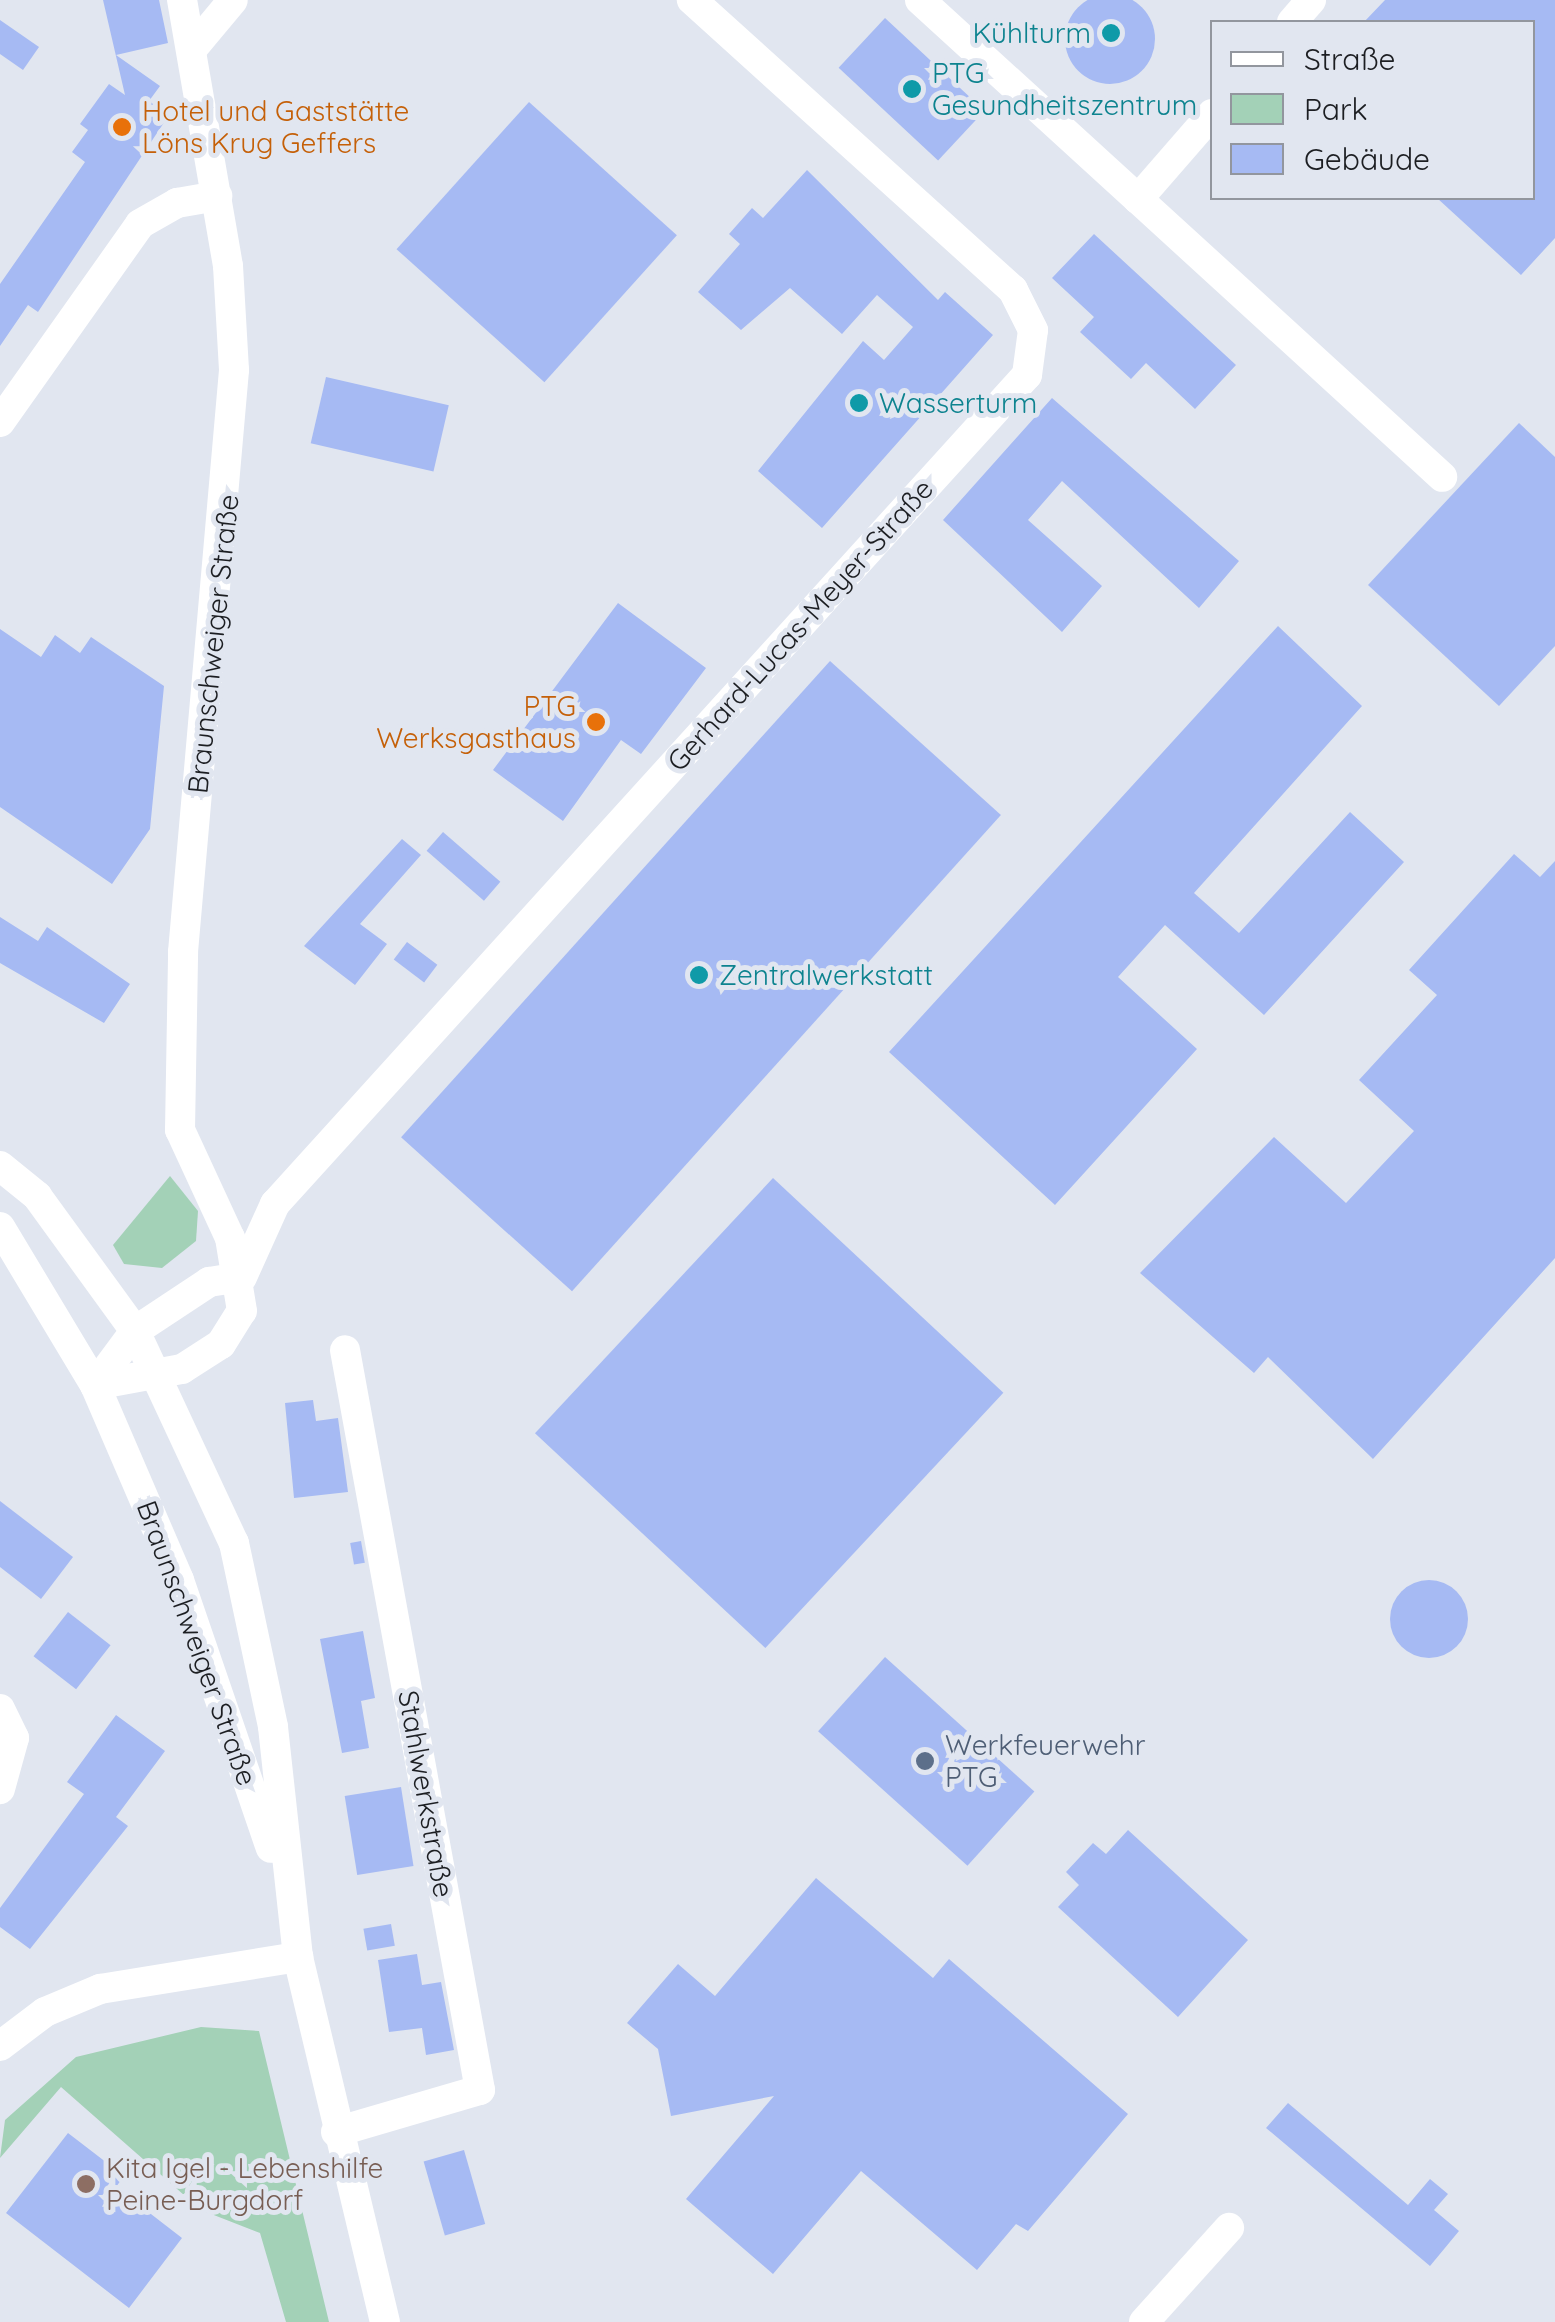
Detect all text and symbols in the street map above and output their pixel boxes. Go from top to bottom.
place label: Kühlturm [973,16,1091,50]
legend [1210,20,1535,200]
marker: Kühlturm [1100,22,1122,44]
text: Straße [1304,40,1396,78]
place label: PTG Gesundheitszentrum [932,56,1197,122]
marker: PTG Gesundheitszentrum [901,78,923,100]
text: Park [1304,90,1368,128]
place label: Hotel und Gaststätte Löns Krug Geffers [142,94,409,160]
marker: Hotel und Gaststätte Löns Krug Geffers [111,116,133,138]
text: Gebäude [1304,140,1430,178]
place label: Wasserturm [879,386,1037,420]
marker: Wasserturm [848,392,870,414]
street label: Gerhard-Lucas-Meyer-Straße [660,472,940,778]
street label: Braunschweiger Straße [181,493,245,795]
place label: PTG Werksgasthaus [376,689,576,755]
marker: PTG Werksgasthaus [585,711,607,733]
place label: Zentralwerkstatt [719,958,933,992]
marker: Zentralwerkstatt [688,964,710,986]
street label: Braunschweiger Straße [130,1496,264,1790]
street label: Stahlwerkstraße [391,1688,461,1900]
place label: Werkfeuerwehr PTG [945,1728,1146,1794]
marker: Werkfeuerwehr PTG [914,1750,936,1772]
place label: Kita Igel - Lebenshilfe Peine-Burgdorf [106,2151,383,2217]
marker: Kita Igel - Lebenshilfe Peine-Burgdorf [75,2173,97,2195]

